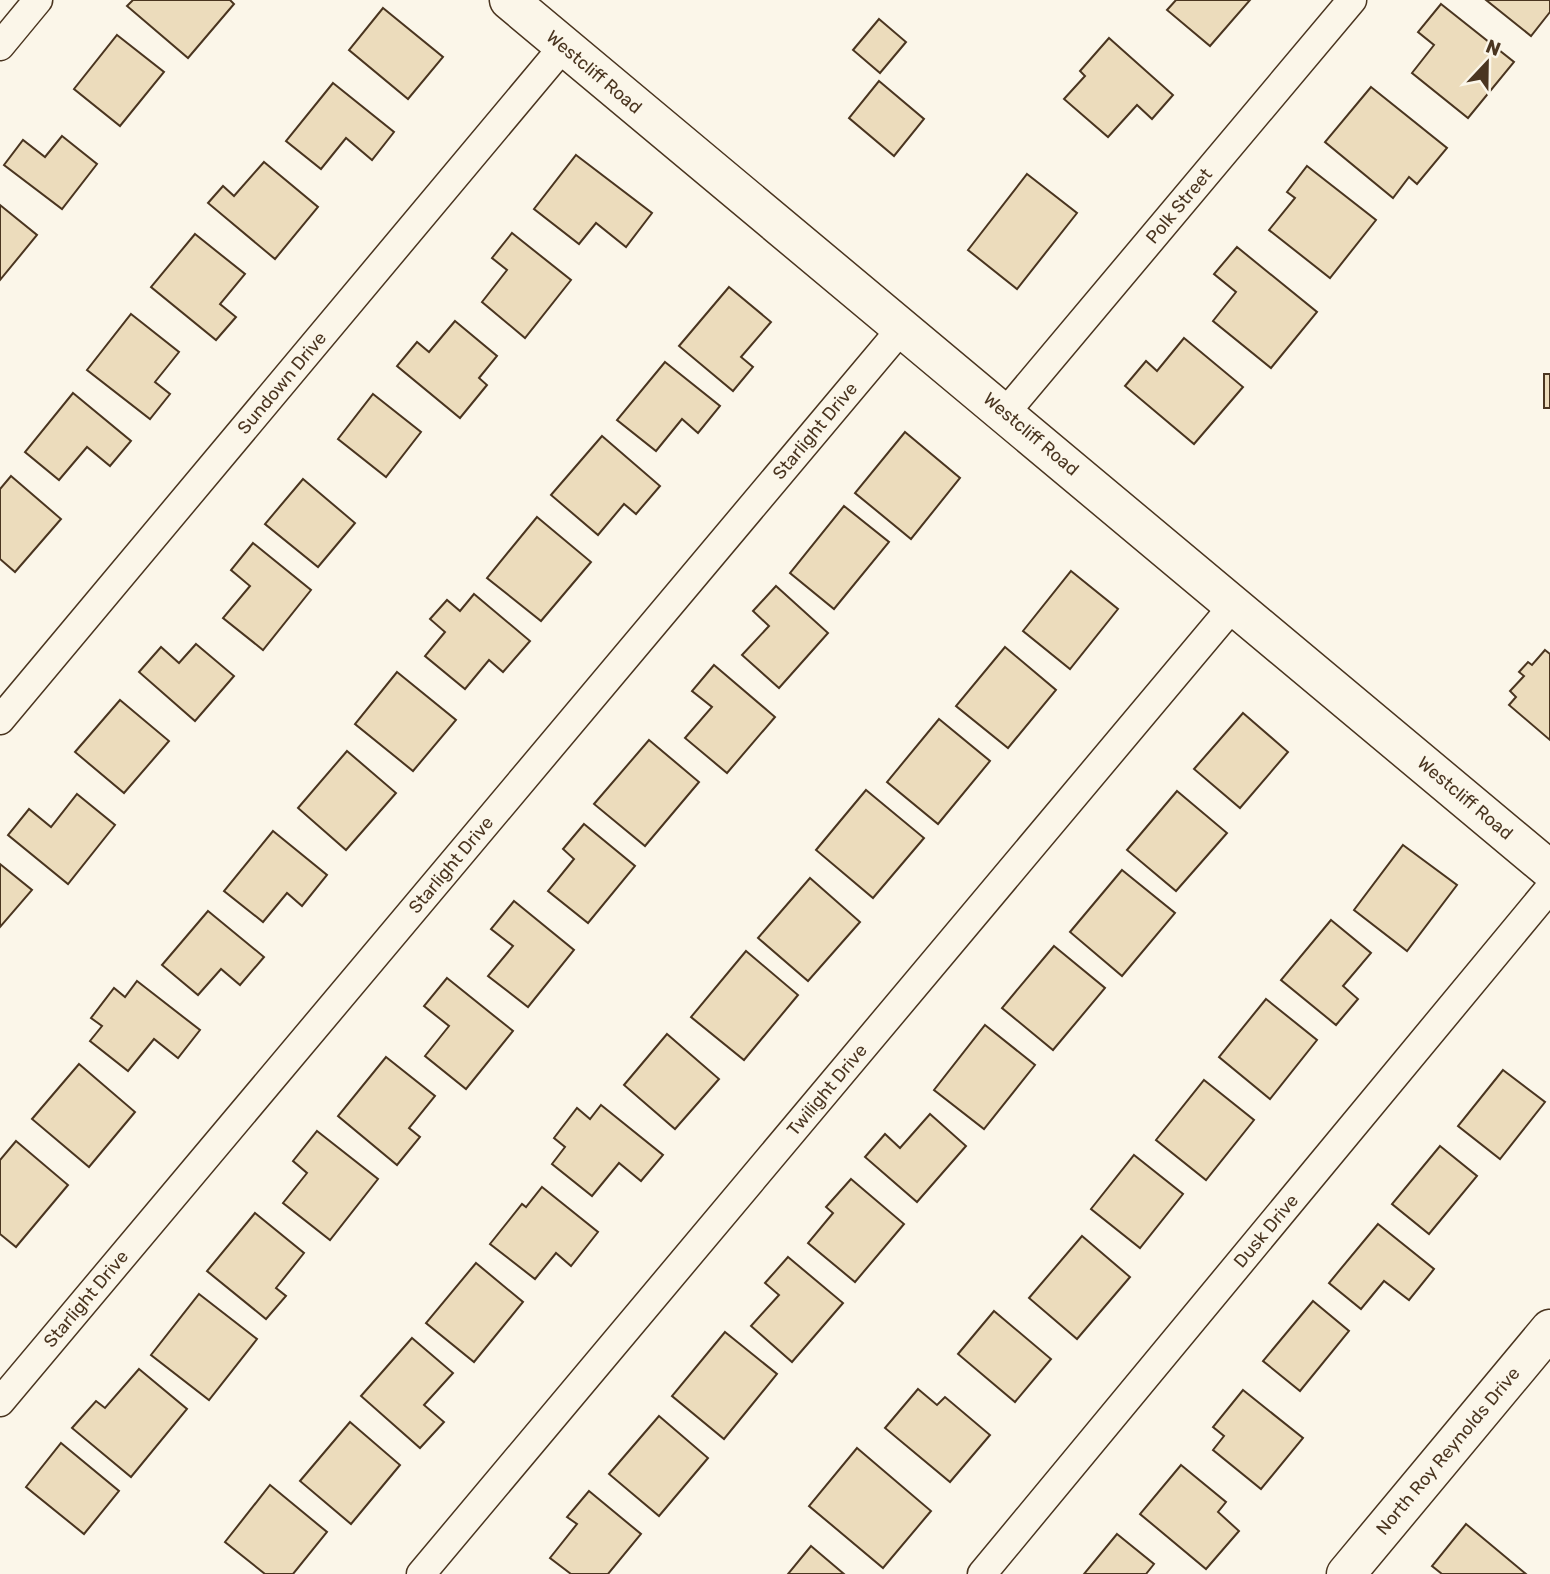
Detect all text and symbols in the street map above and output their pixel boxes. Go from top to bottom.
street label: Westcliff Road [542,26,646,118]
north arrow [1452,28,1522,98]
text: N [1483,34,1504,61]
street label: Polk Street [1141,164,1217,248]
street label: Sundown Drive [233,327,331,439]
street label: Starlight Drive [768,378,862,484]
street label: Westcliff Road [979,388,1083,480]
street label: Westcliff Road [1413,752,1517,844]
street label: Starlight Drive [404,812,498,918]
street label: Twilight Drive [782,1040,872,1140]
street label: Dusk Drive [1229,1190,1303,1272]
street label: Starlight Drive [39,1246,133,1352]
street label: North Roy Reynolds Drive [1371,1363,1525,1539]

